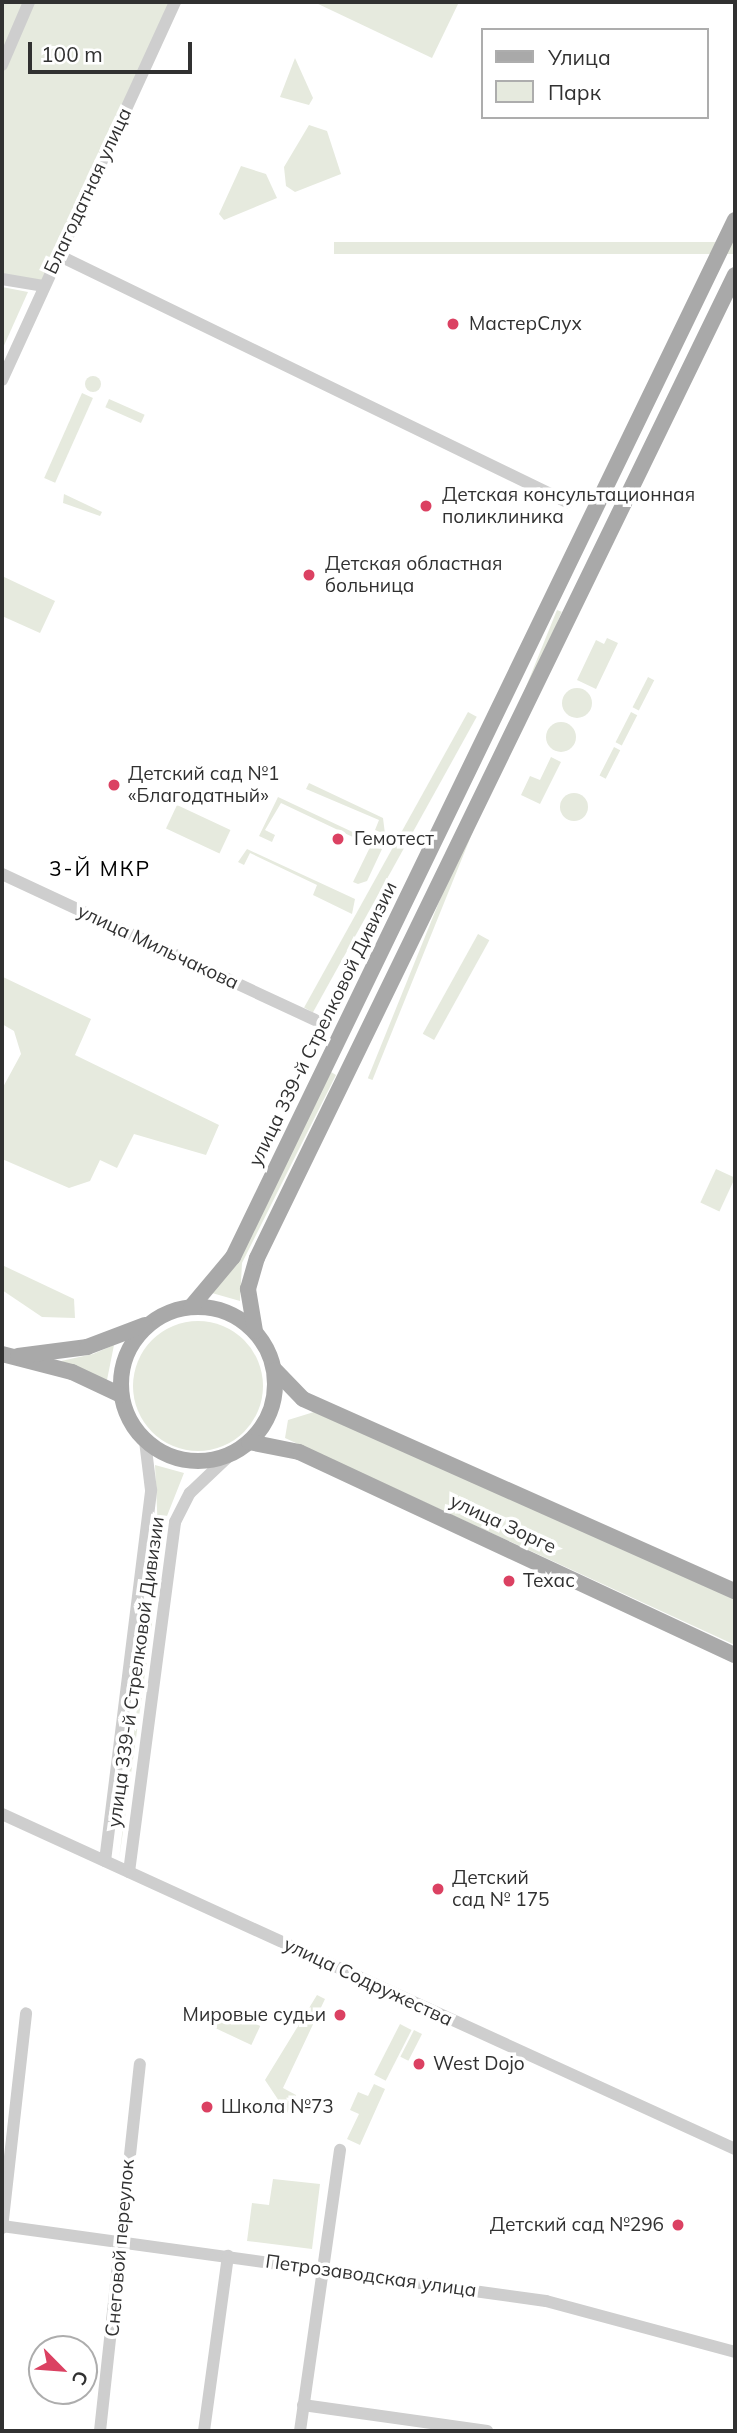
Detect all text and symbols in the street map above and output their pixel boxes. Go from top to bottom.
scale bar [32,28,196,72]
legend [482,28,709,119]
text: 100 m [41,41,103,67]
text: Улица [548,44,611,70]
text: Парк [548,79,601,105]
street label: Благодатная улица [40,104,136,278]
place label: МастерСлух [469,313,582,335]
marker: МастерСлух [443,314,463,334]
place label: Детская консультационная поликлиника [442,484,695,528]
marker: Детская консультационная поликлиника [416,496,436,516]
place label: Детская областная больница [325,553,502,597]
marker: Детская областная больница [299,565,319,585]
place label: Детский сад №1 «Благодатный» [128,763,279,807]
marker: Детский сад №1 «Благодатный» [106,777,122,793]
place label: Гемотест [354,828,434,850]
marker: Гемотест [328,829,348,849]
district label: 3-Й МКР [50,855,150,881]
street label: улица 339-й Стрелковой Дивизии [244,878,402,1170]
street label: улица Мильчакова [74,900,242,994]
street label: улица Зорге [446,1490,560,1558]
street label: улица 339-й Стрелковой Дивизии [103,1515,169,1829]
place label: Техас [523,1570,575,1592]
marker: Техас [501,1573,517,1589]
place label: Детский сад № 175 [452,1867,549,1911]
marker: Детский сад № 175 [430,1881,446,1897]
street label: улица Содружества [280,1933,456,2031]
place label: Мировые судьи [183,2004,326,2026]
marker: Мировые судьи [332,2007,348,2023]
place label: West Dojo [433,2053,525,2075]
marker: West Dojo [411,2056,427,2072]
place label: Школа №73 [221,2096,334,2118]
marker: Школа №73 [199,2099,215,2115]
street label: Снеговой переулок [101,2158,139,2338]
place label: Детский сад №296 [490,2214,664,2236]
marker: Детский сад №296 [670,2217,686,2233]
street label: Петрозаводская улица [264,2250,478,2302]
north arrow [28,2335,98,2405]
text: С [67,2367,94,2389]

